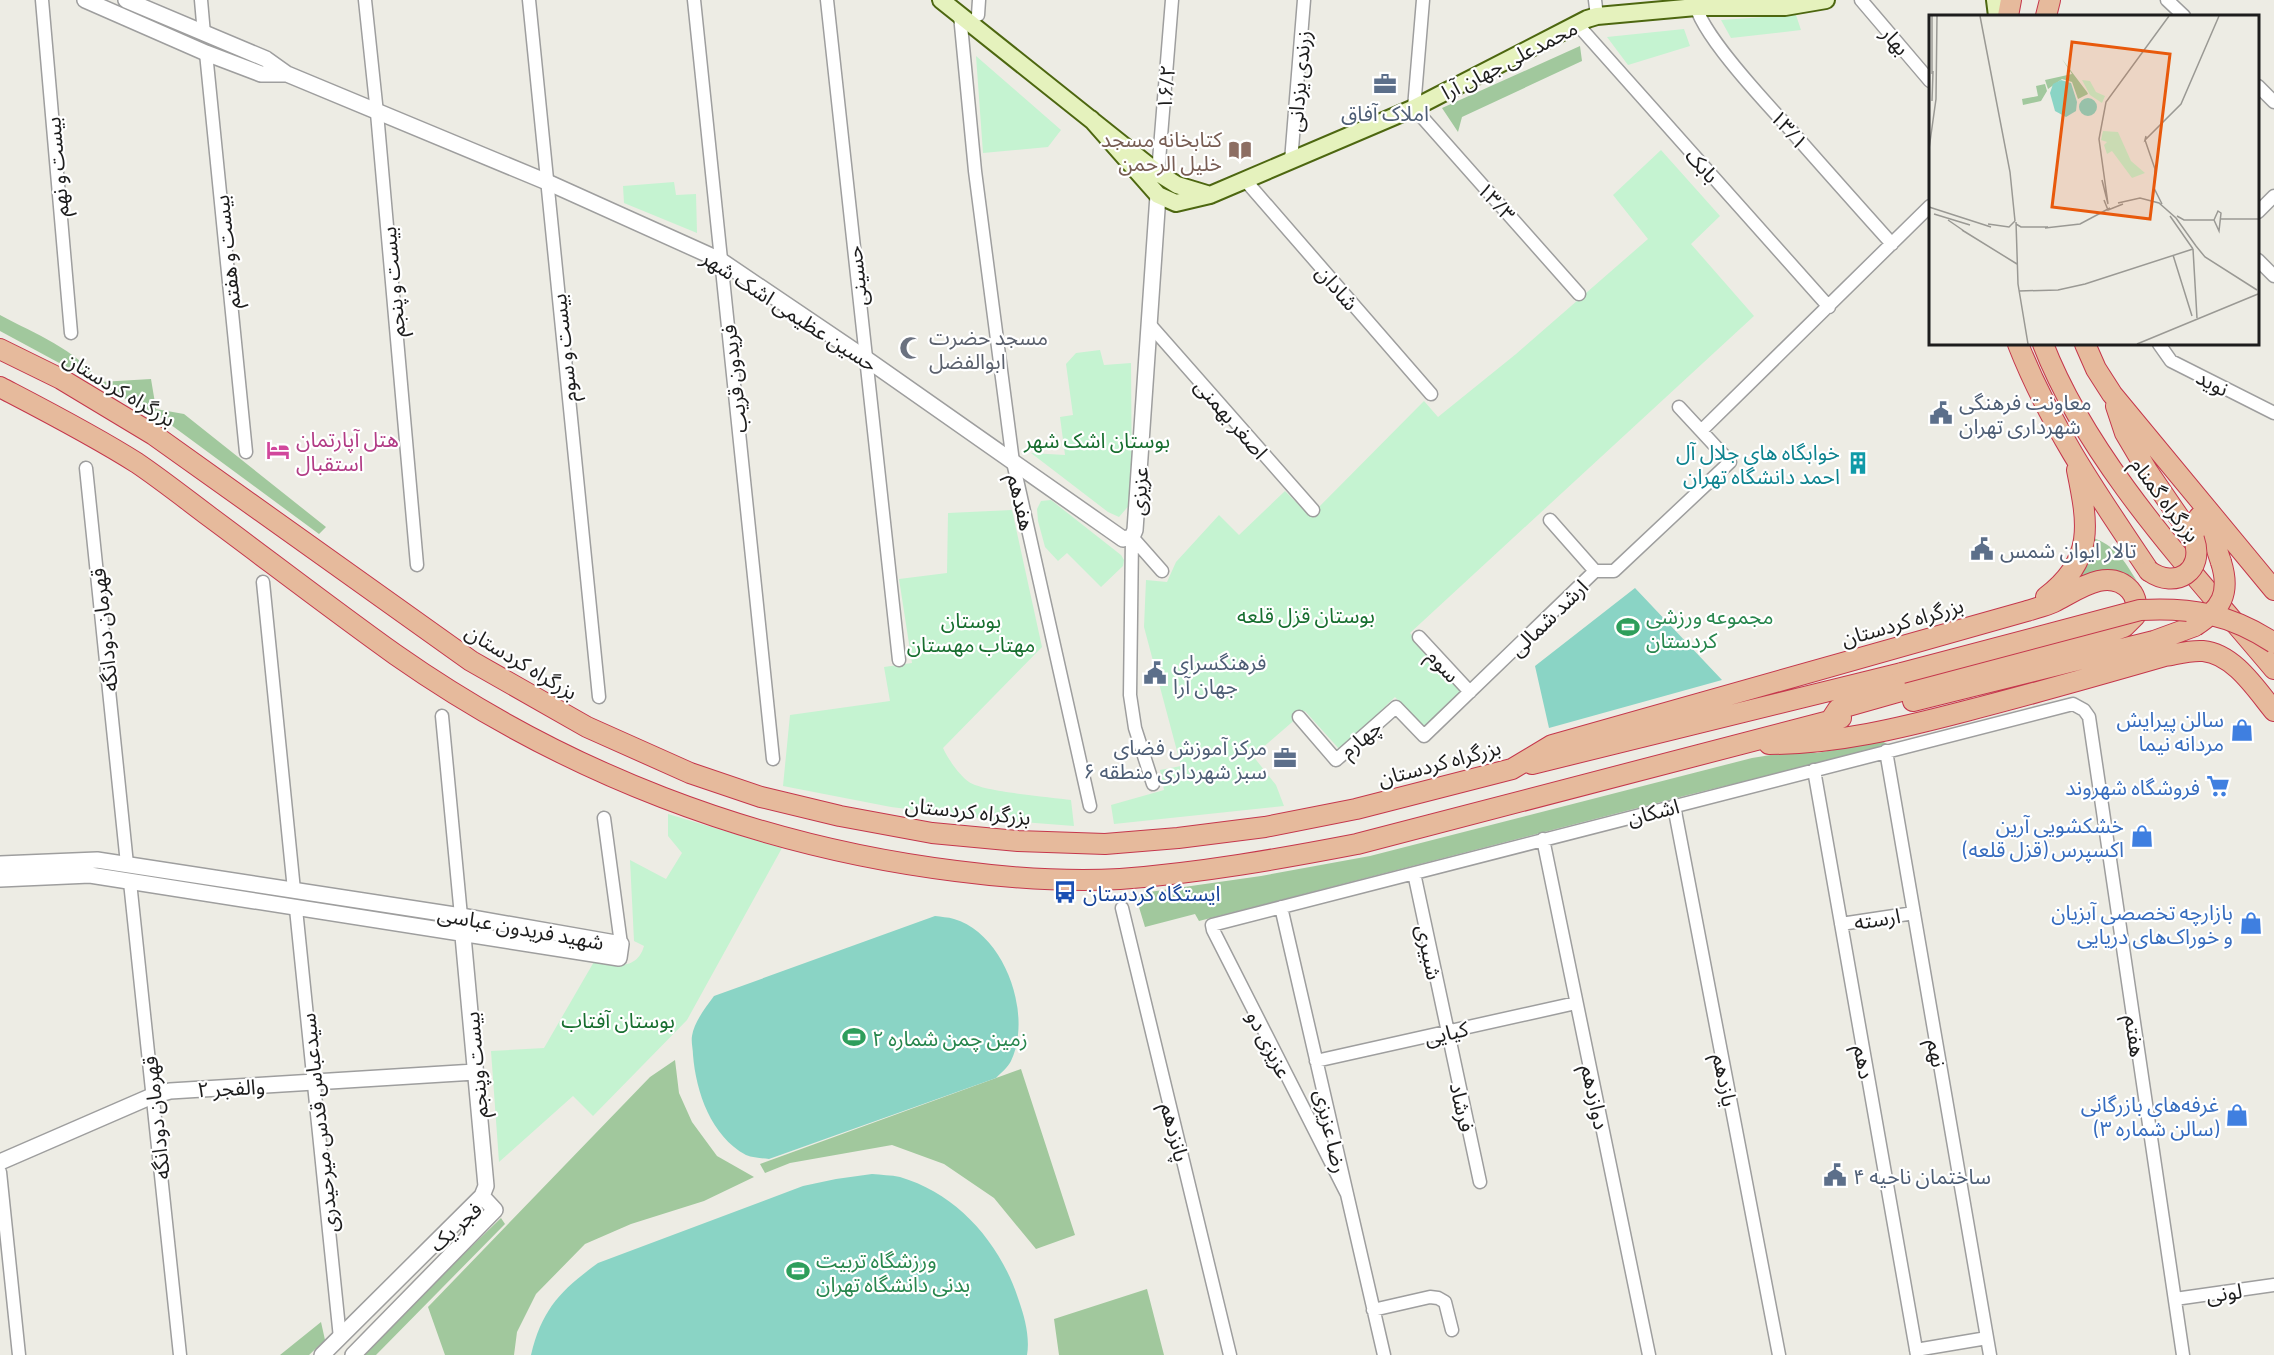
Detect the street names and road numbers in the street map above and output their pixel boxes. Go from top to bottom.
street label: محمدعلی جهان آرا [1437,14,1582,105]
street label: بهار [1875,20,1915,60]
street label: زرندی یزدانی [1281,29,1316,133]
street label: ۱۶/۲ [1151,64,1179,110]
street label: ۱۳/۱ [1766,104,1814,154]
street label: بیست و نهم [39,116,77,218]
street label: بابک [1681,143,1725,187]
street label: ۱۳/۳ [1473,176,1521,226]
street label: بیست و هفتم [208,194,248,310]
street label: بیست و پنجم [375,225,413,338]
street label: حسین عظیمی اشک شهر [696,243,882,377]
street label: حسینی [840,244,873,307]
street label: شادان [1311,259,1364,315]
street label: بیست و سوم [545,292,586,403]
street label: فریدون قریب [715,323,752,434]
street label: بزرگراه کردستان [59,345,180,432]
street label: نوید [2192,363,2233,402]
street label: اصغر بهمنی [1189,373,1274,464]
street label: بزرگراه گمنام [2122,452,2206,549]
street label: عزیزی [1124,466,1153,516]
street label: هفدهم [999,471,1041,534]
street label: قهرمان دودانگه [84,567,123,693]
street label: ارشد شمالی [1504,573,1593,661]
street label: بزرگراه کردستان [1838,592,1966,651]
street label: بزرگراه کردستان [461,618,582,705]
street label: سوم [1419,643,1466,690]
street label: چهارم [1334,714,1389,766]
street label: بزرگراه کردستان [1375,734,1503,791]
street label: بزرگراه کردستان [904,791,1032,830]
street label: اشکان [1624,793,1682,830]
street label: شهید فریدون عباسی [436,900,606,955]
street label: ارسته [1852,902,1902,935]
street label: شبیری [1411,922,1448,982]
street label: عزیزی دو [1242,1006,1298,1082]
street label: بیست وپنجم [458,1010,496,1119]
street label: سیدعباس قدس میرحیدری [294,1012,343,1234]
street label: هفتم [2117,1013,2151,1059]
street label: کیایی [1422,1015,1471,1050]
street label: نهم [1919,1037,1953,1070]
street label: دهم [1846,1043,1880,1082]
street label: یازدهم [1705,1051,1743,1109]
street label: قهرمان دودانگه [136,1055,175,1181]
street label: دوازدهم [1573,1062,1615,1132]
street label: والفجر ۲ [196,1073,266,1102]
street label: فرشاد [1445,1080,1480,1134]
street label: رضا عزیزی [1309,1087,1354,1176]
street label: پانزدهم [1153,1100,1195,1165]
street label: فجر یک [424,1196,487,1257]
street label: لونی [2204,1277,2244,1308]

